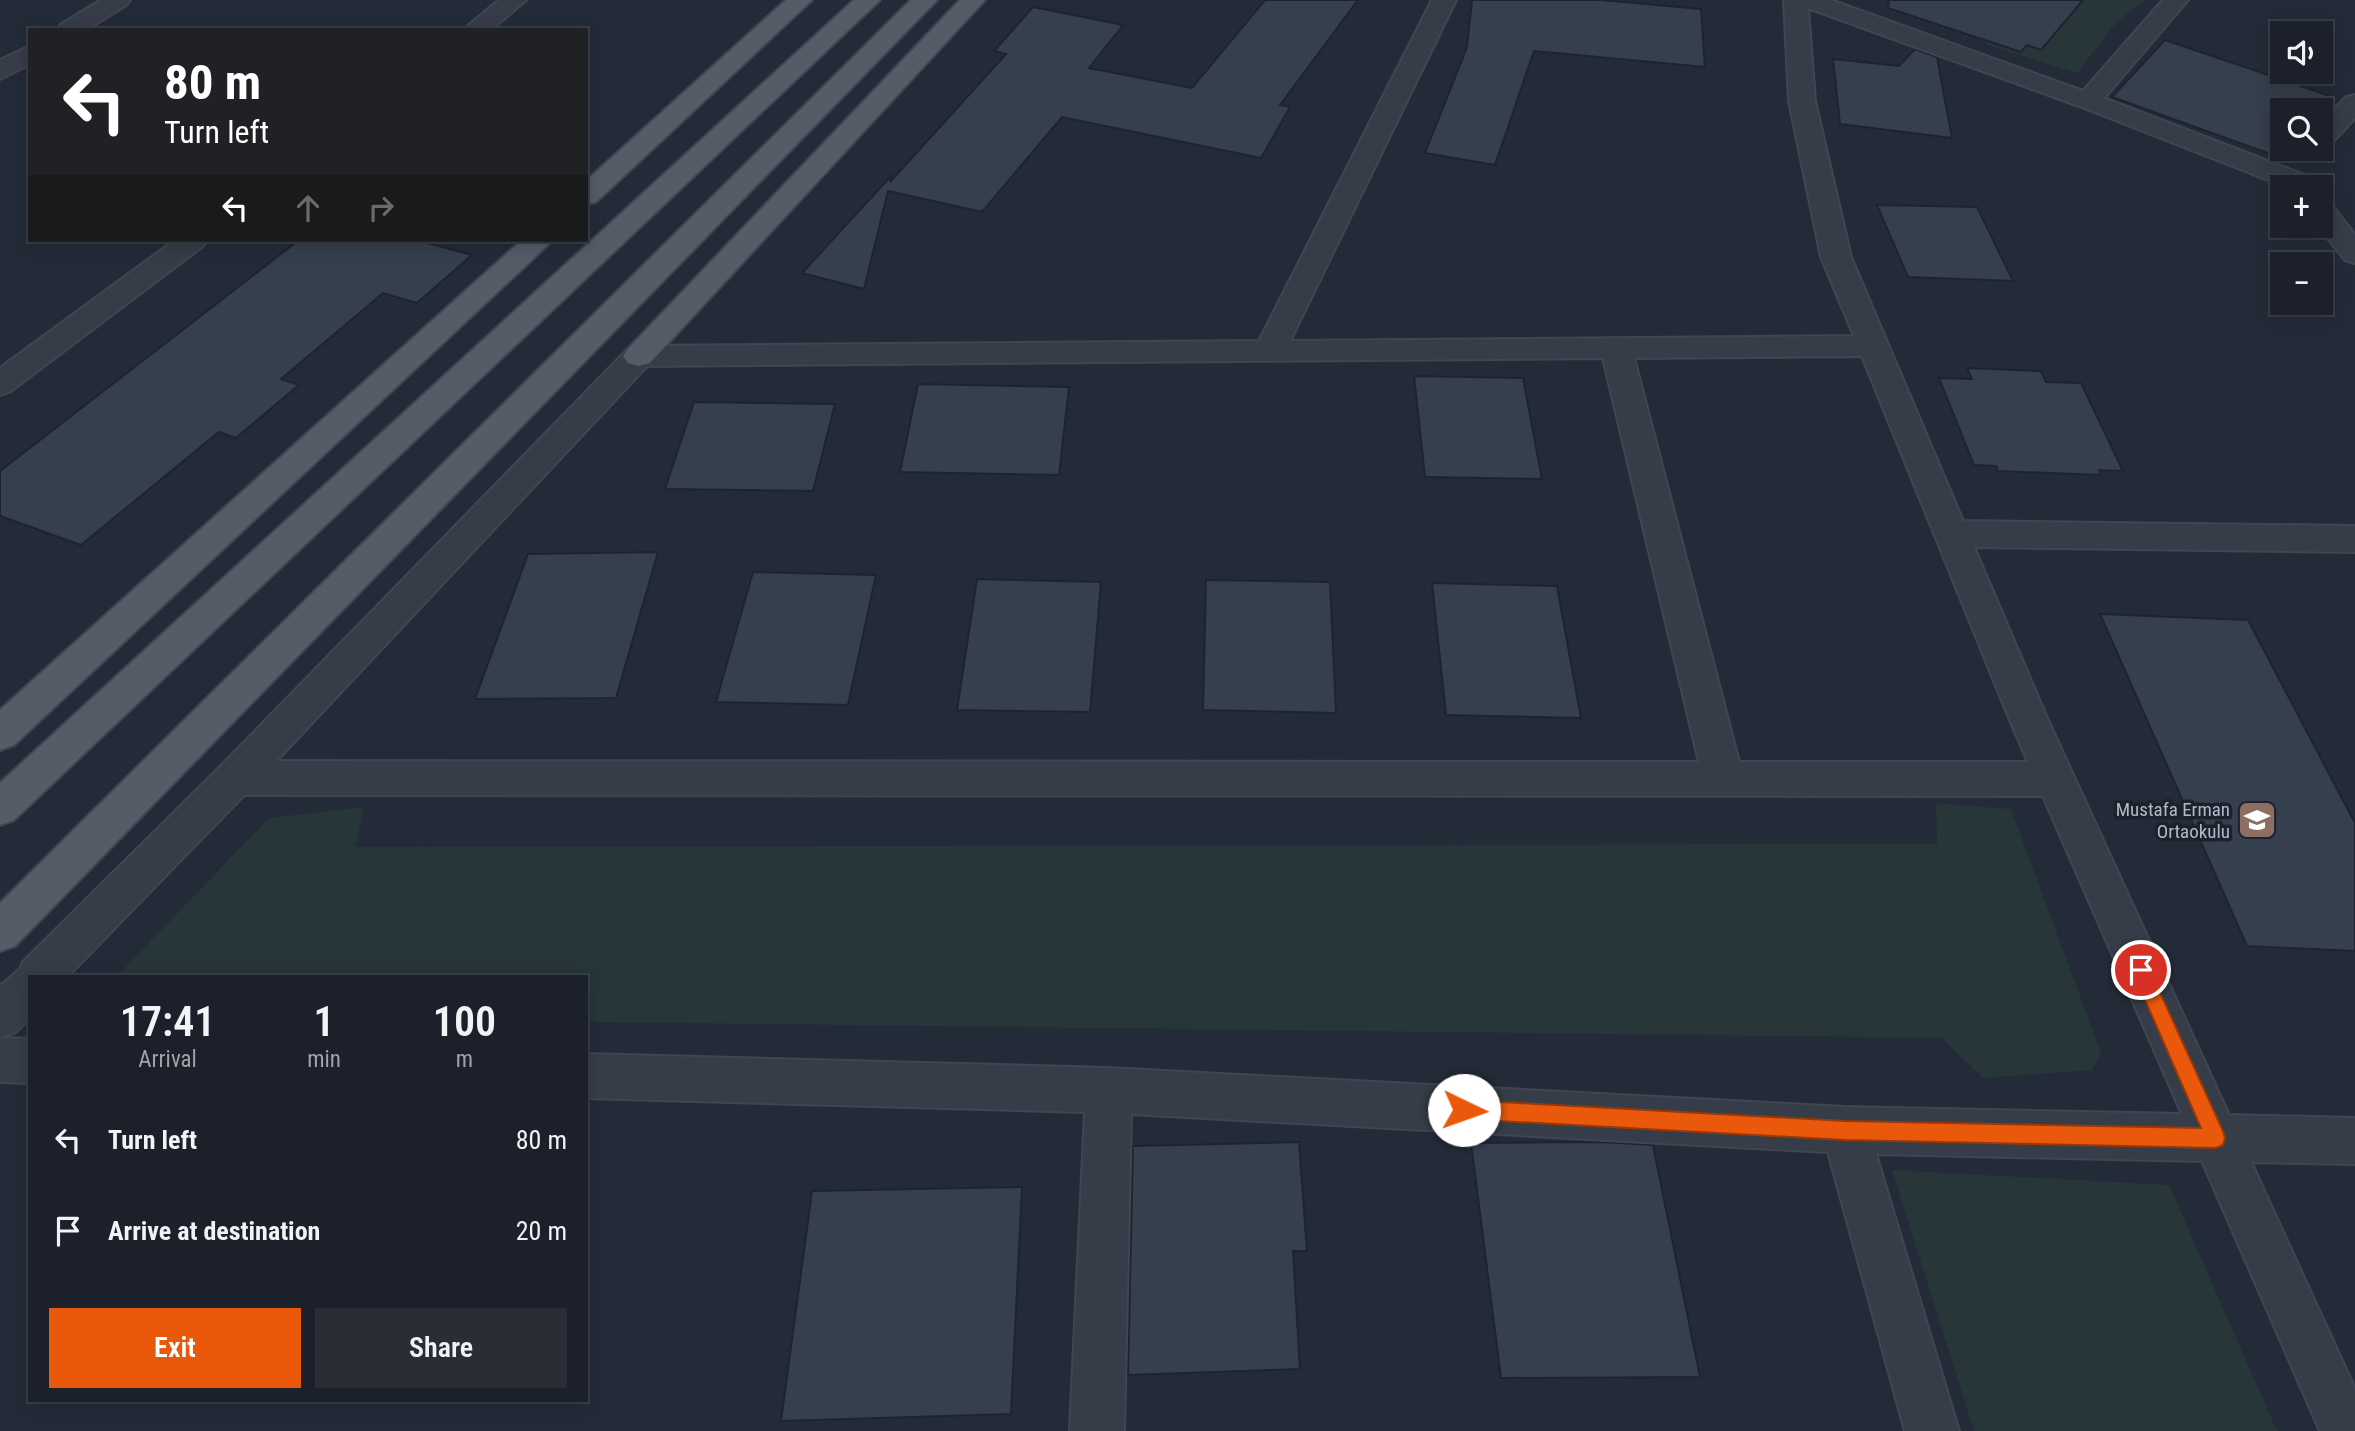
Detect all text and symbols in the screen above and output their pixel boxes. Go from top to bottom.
map controls [2270,21,2333,315]
button: sound [2270,21,2333,84]
text: 80 m [164,54,261,111]
icon: left [49,56,140,147]
button: search [2270,98,2333,161]
text: Turn left [164,113,269,151]
button: + [2270,175,2333,238]
icon: left [216,189,254,227]
icon: ahead [289,189,327,227]
icon: right [362,189,400,227]
button: − [2270,252,2333,315]
place label: Mustafa Erman Ortaokulu [2116,798,2230,843]
school or university icon: Mustafa Erman Ortaokulu [2236,799,2278,841]
pin [2111,940,2171,1000]
icon: arrive [2122,951,2160,989]
text: 17:41 [120,997,215,1046]
text: 1 [314,997,335,1046]
text: 100 [433,997,496,1046]
text: Arrival [138,1046,197,1073]
text: min [307,1046,341,1073]
text: m [456,1046,473,1073]
position arrow [1427,1073,1501,1147]
icon: left [49,1121,87,1159]
text: Turn left [108,1125,197,1155]
text: 80 m [516,1125,567,1155]
icon: arrive [49,1212,87,1250]
text: Arrive at destination [108,1216,320,1246]
text: 20 m [516,1216,567,1246]
button: Exit [49,1308,301,1388]
button: Share [315,1308,567,1388]

